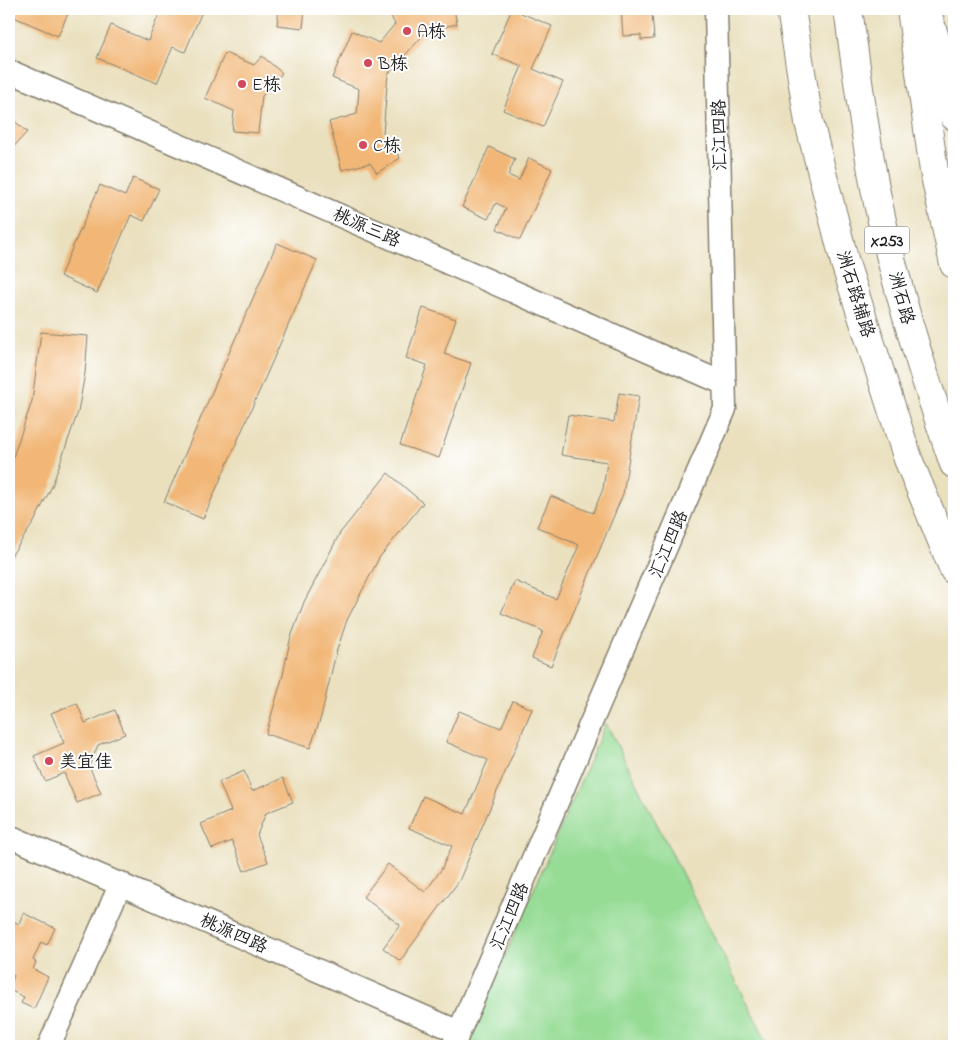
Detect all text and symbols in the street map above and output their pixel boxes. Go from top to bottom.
place label: A栋 [417,20,446,46]
marker: A栋 [401,25,413,37]
place label: B栋 [377,52,408,78]
marker: B栋 [362,57,374,69]
place label: E栋 [252,73,281,99]
marker: E栋 [236,78,248,90]
street label: 汇江四路 [707,99,735,171]
place label: C栋 [373,134,401,160]
marker: C栋 [357,139,369,151]
street label: 桃源三路 [328,202,404,255]
road number: X253 [864,226,910,254]
street label: 洲石路辅路 [828,248,880,341]
street label: 洲石路 [881,269,920,328]
street label: 汇江四路 [644,507,696,583]
place label: 美宜佳 [59,750,113,776]
marker: 美宜佳 [43,755,55,767]
street label: 汇江四路 [485,879,537,955]
street label: 桃源四路 [195,908,271,961]

